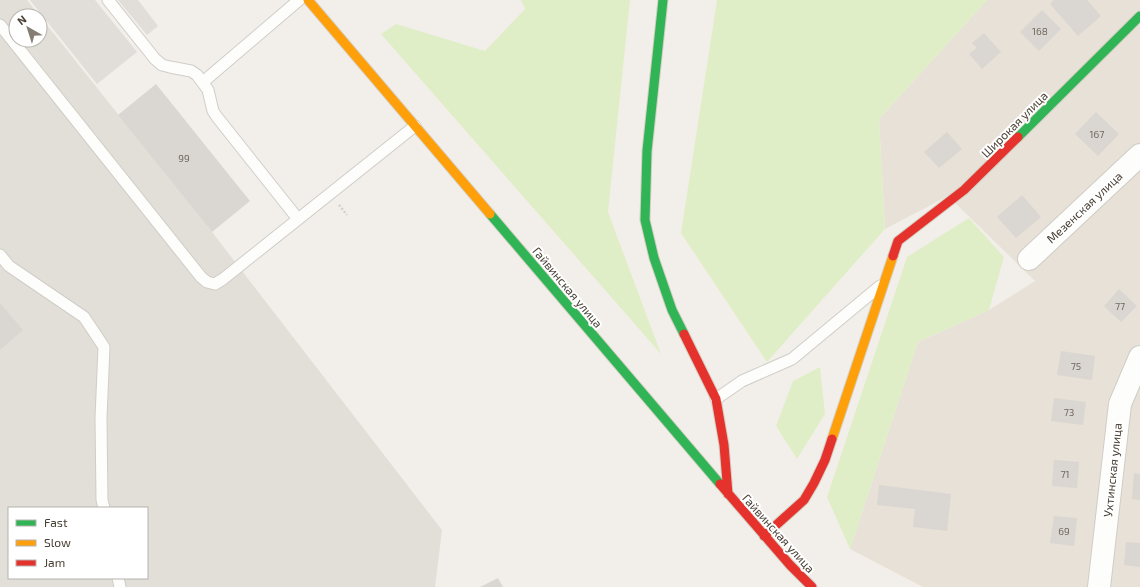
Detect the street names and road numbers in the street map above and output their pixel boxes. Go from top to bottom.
street label: Широкая улица [978,88,1051,161]
street label: Мезенская улица [1043,168,1125,246]
street label: Гайвинская улица [529,244,606,331]
street label: Ухтинская улица [1100,422,1125,518]
street label: Гайвинская улица [739,491,818,576]

